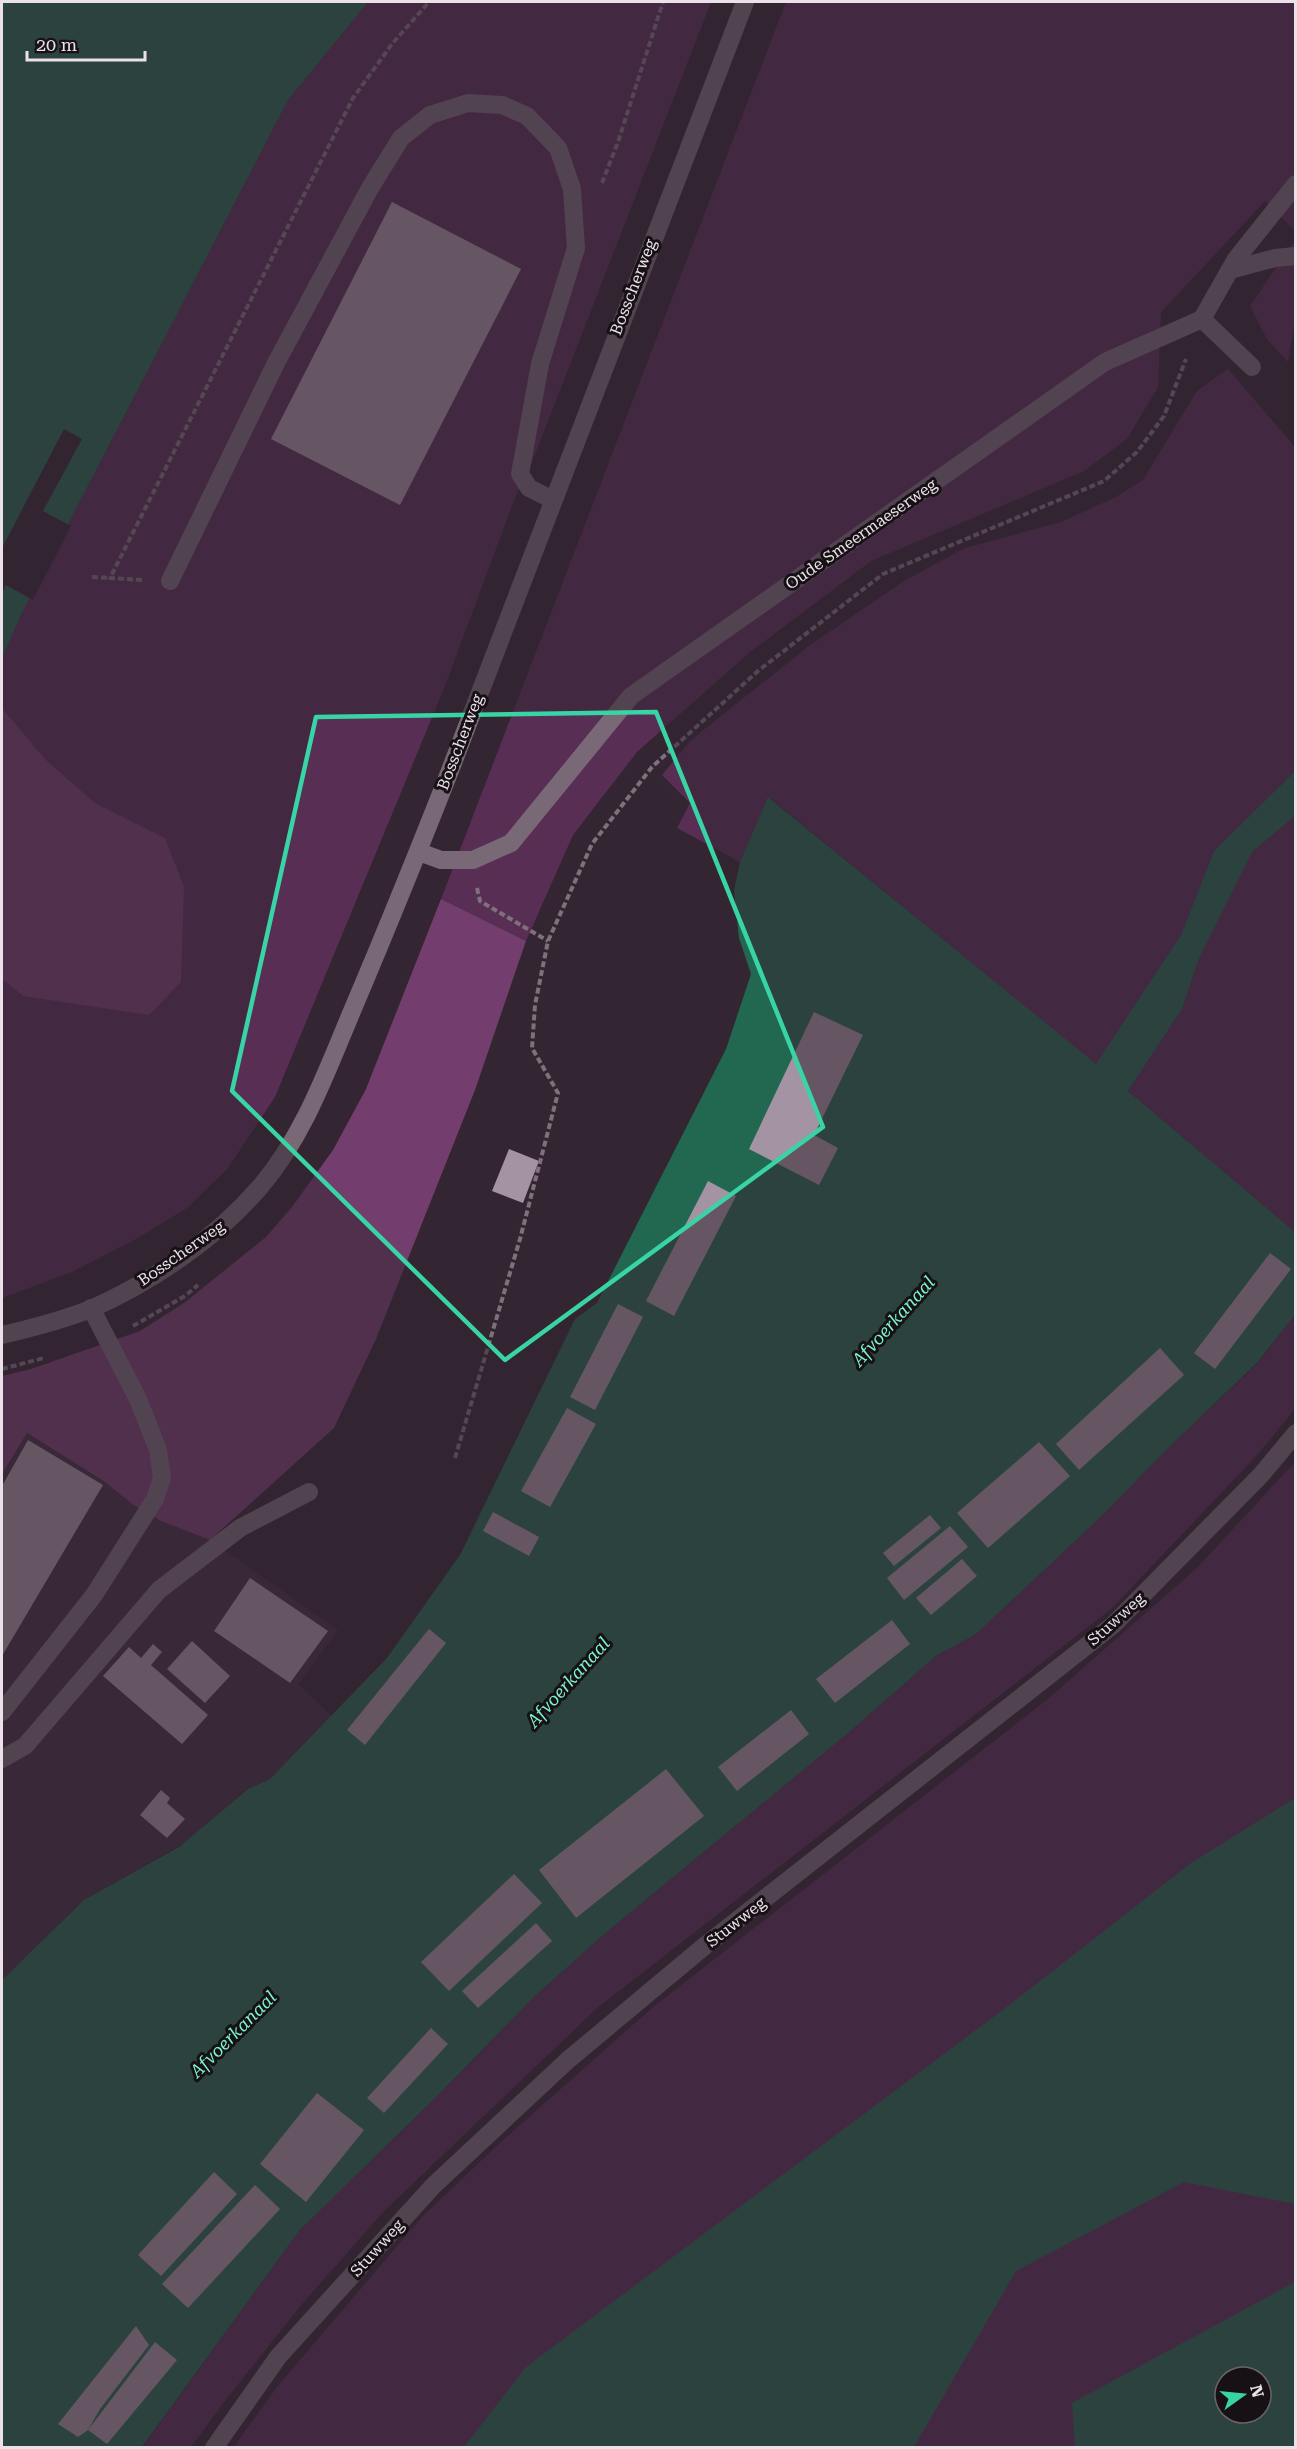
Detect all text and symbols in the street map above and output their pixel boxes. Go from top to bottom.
scale bar [27,24,146,62]
text: 20 m [36,34,77,55]
street label: Bosscherweg [606,235,660,338]
street label: Oude Smeermaeserweg [782,474,941,594]
street label: Bosscherweg [433,690,487,793]
street label: Bosscherweg [134,1216,229,1290]
water label: Afvoerkanaal [847,1272,939,1371]
street label: Stuwweg [1084,1588,1149,1650]
water label: Afvoerkanaal [522,1633,614,1732]
street label: Stuwweg [702,1892,770,1951]
water label: Afvoerkanaal [185,1987,280,2082]
street label: Stuwweg [346,2215,408,2280]
north arrow [1213,2365,1273,2425]
text: N [1246,2383,1268,2400]

